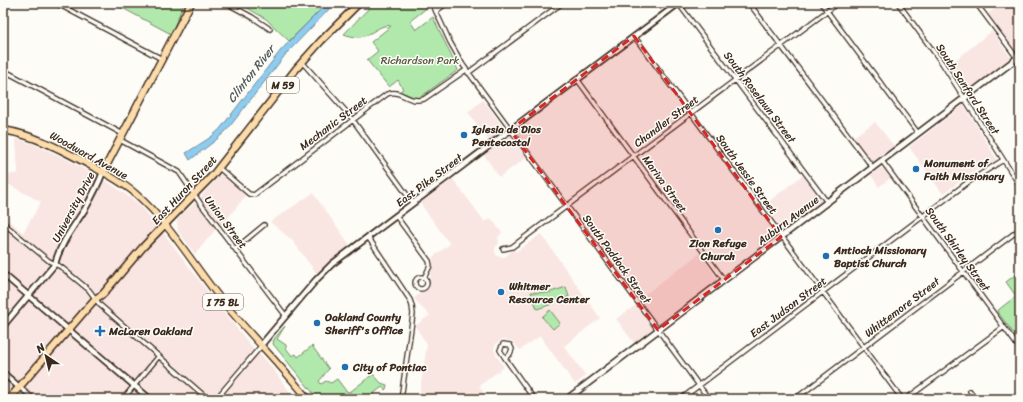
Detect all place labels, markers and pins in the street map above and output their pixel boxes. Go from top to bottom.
place label: Iglesia de Dios Pentecostal [471,120,542,152]
marker: Iglesia de Dios Pentecostal [459,130,469,140]
place label: Monument of Faith Missionary [923,154,1005,186]
marker: Monument of Faith Missionary [911,164,921,174]
marker: Zion Refuge Church [713,225,723,235]
place label: Zion Refuge Church [688,234,747,266]
place label: Antioch Missionary Baptist Church [833,241,927,273]
marker: Antioch Missionary Baptist Church [821,251,831,261]
place label: Whitmer Resource Center [508,277,591,309]
marker: Whitmer Resource Center [496,287,506,297]
place label: Oakland County Sheriff's Office [324,308,404,340]
marker: Oakland County Sheriff's Office [312,318,322,328]
place label: McLaren Oakland [108,322,193,341]
marker: McLaren Oakland [94,325,106,337]
place label: City of Pontiac [352,358,427,377]
marker: City of Pontiac [340,362,350,372]

